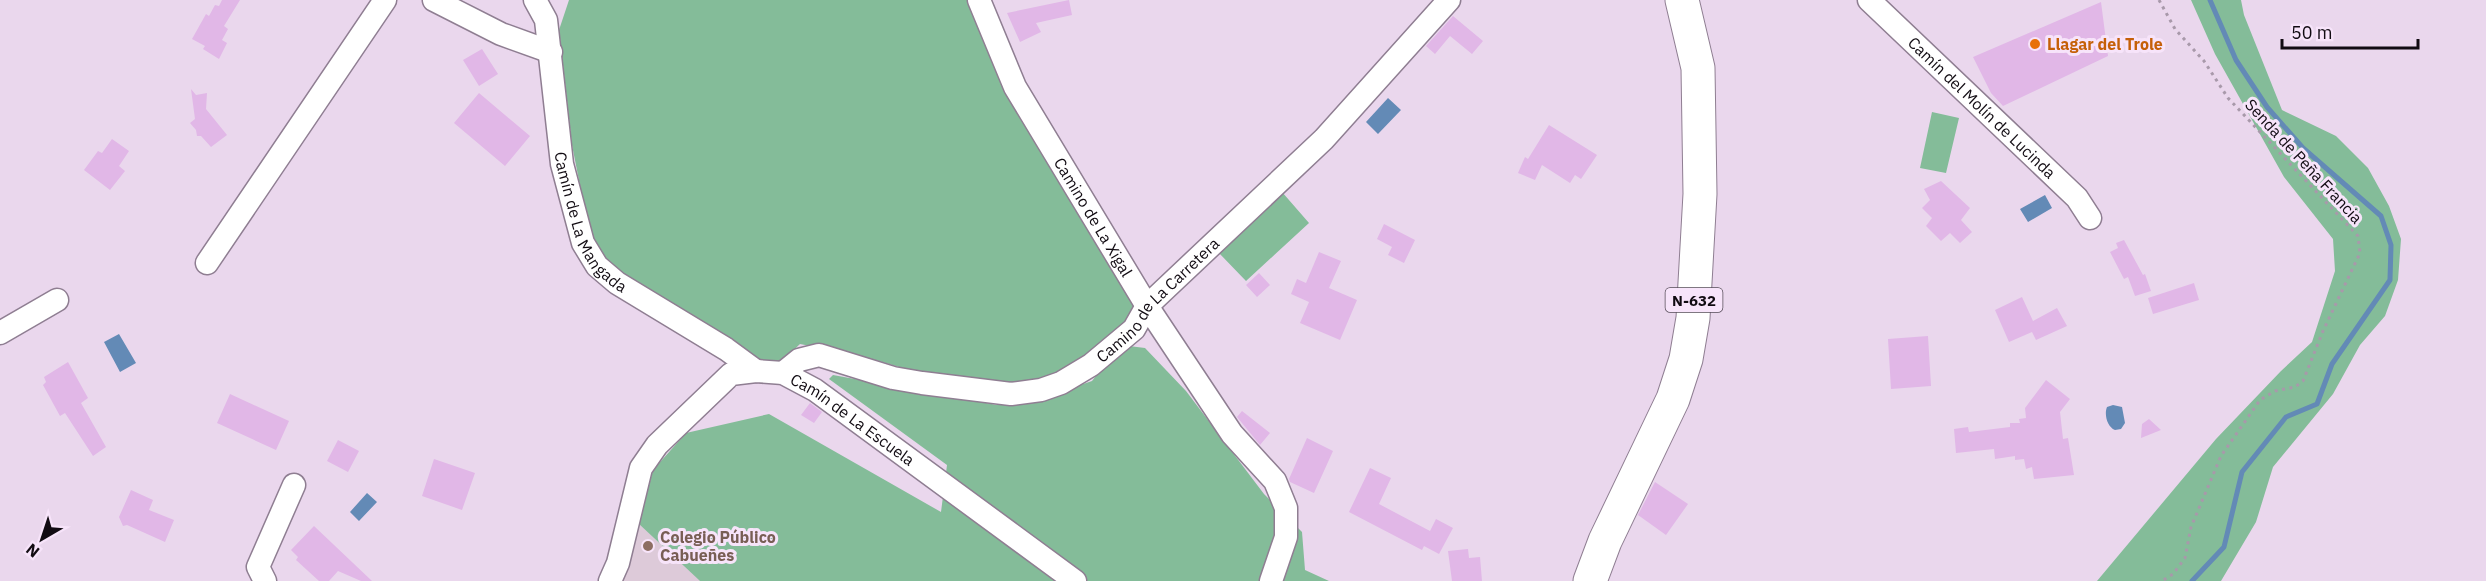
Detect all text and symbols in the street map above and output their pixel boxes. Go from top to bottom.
scale bar [2282,12,2418,50]
text: 50 m [2291,21,2333,44]
street label: Camín del Molín de Lucinda [1904,33,2060,183]
place label: Llagar del Trole [2047,34,2163,54]
marker: Llagar del Trole [2028,37,2042,51]
street label: Senda de Peña Francia [2241,95,2367,228]
street label: Camín de La Mangada [551,151,631,297]
street label: Camino de La Xigal [1050,154,1137,280]
street label: Camino de La Carretera [1092,233,1224,366]
road number: N-632 [1666,288,1722,312]
street label: Camín de La Escuela [787,369,919,470]
north arrow [12,509,72,569]
place label: Colegio Público Cabueñes [660,527,776,565]
text: N [22,539,43,562]
marker: Colegio Público Cabueñes [641,539,655,553]

